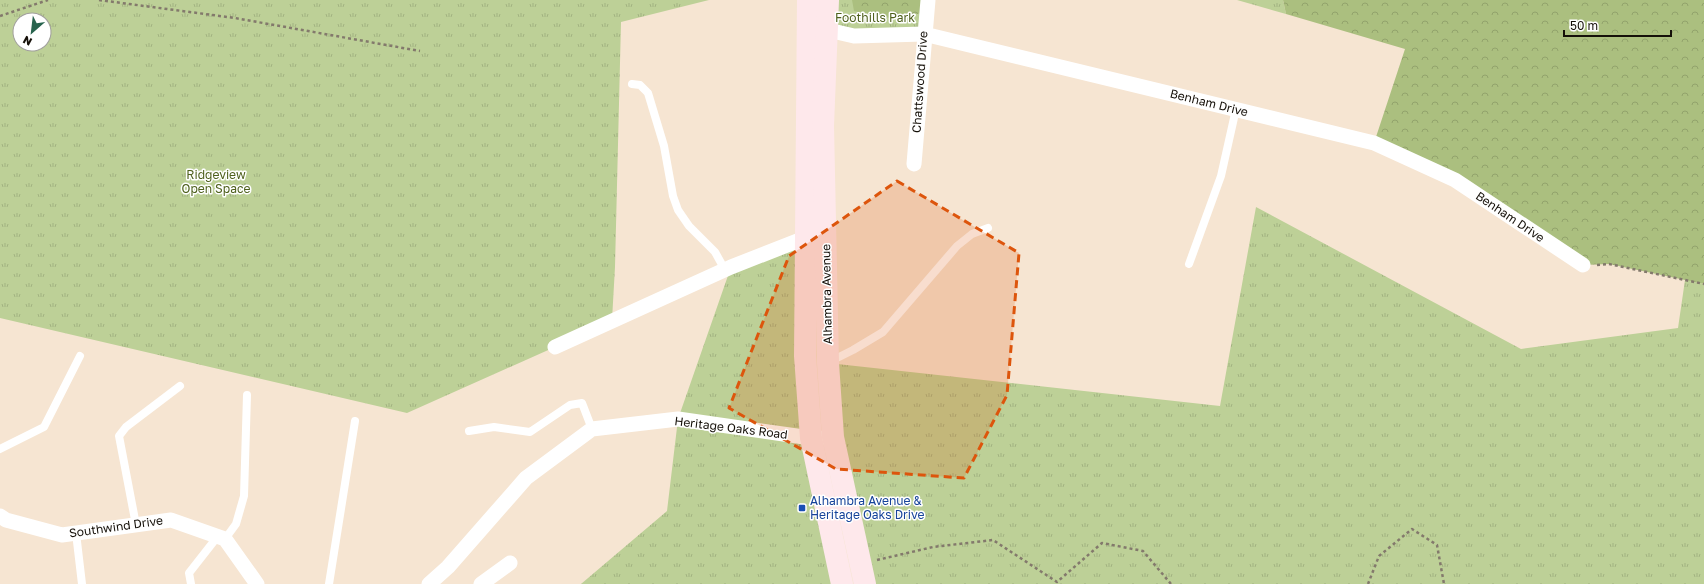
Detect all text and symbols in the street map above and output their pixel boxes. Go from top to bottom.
park label: Foothills Park [835,10,915,25]
north arrow [12,12,52,52]
scale bar [1564,12,1671,38]
text: 50 m [1570,18,1598,33]
street label: Chattswood Drive [908,30,931,133]
text: N [20,34,34,49]
street label: Benham Drive [1169,86,1250,119]
park label: Ridgeview Open Space [182,167,251,196]
street label: Benham Drive [1473,188,1548,245]
street label: Alhambra Avenue [818,244,835,344]
street label: Heritage Oaks Road [674,413,789,442]
place label: Alhambra Avenue & Heritage Oaks Drive [810,493,924,522]
marker: Alhambra Avenue & Heritage Oaks Drive [797,503,807,513]
street label: Southwind Drive [68,512,164,541]

